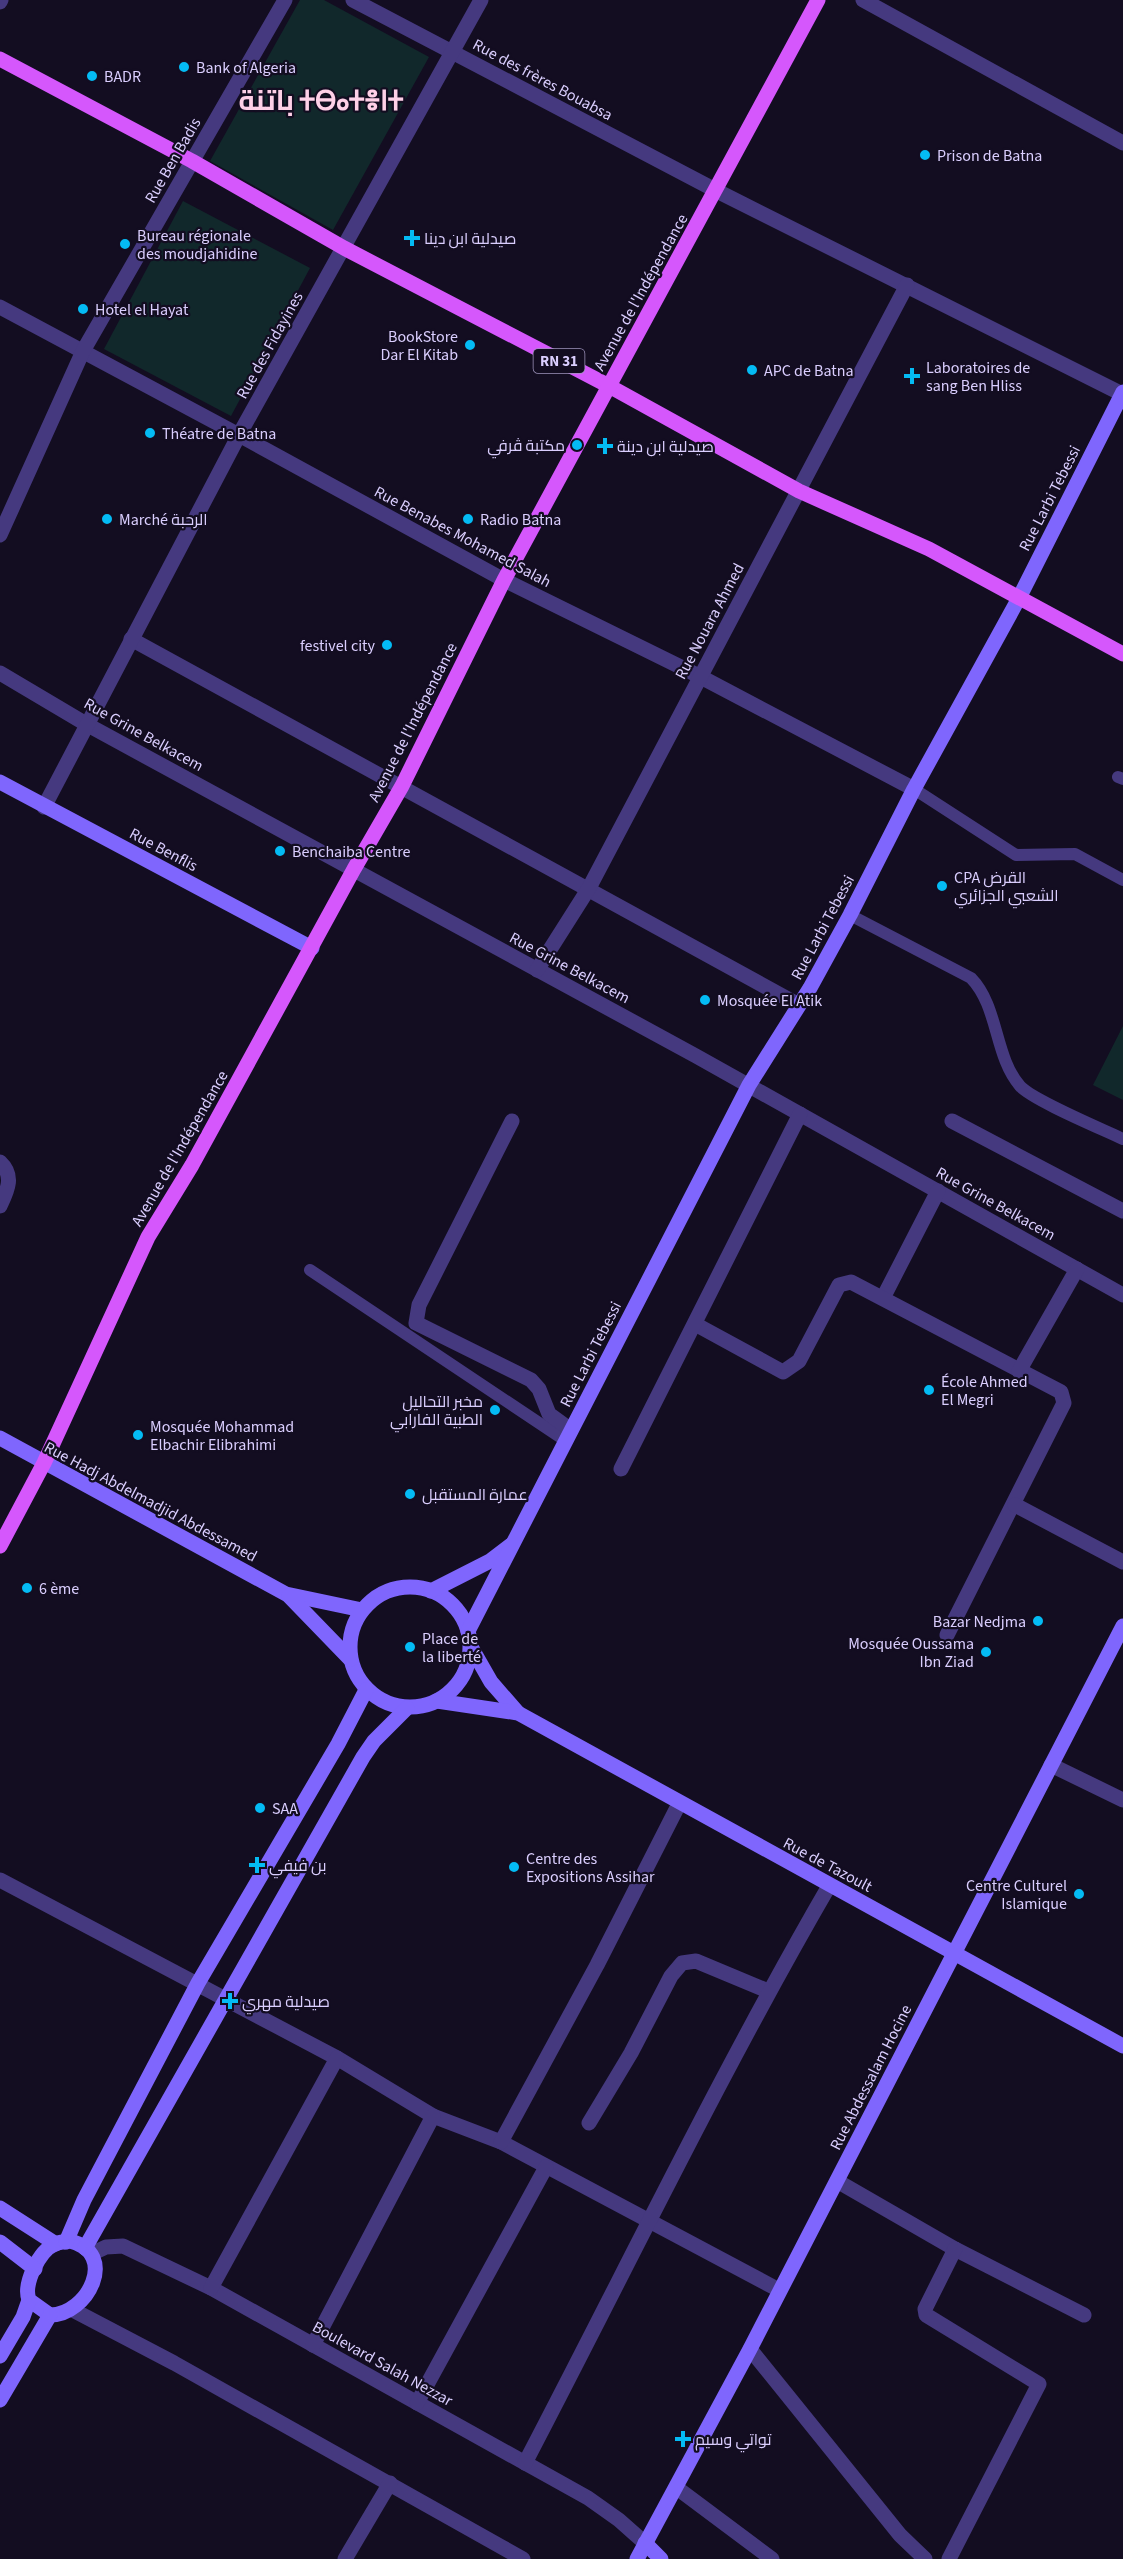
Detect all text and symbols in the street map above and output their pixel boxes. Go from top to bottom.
street label: Rue des frères Bouabsa [469,34,616,126]
place label: Bank of Algeria [196,57,296,79]
marker: Bank of Algeria [177,60,191,74]
place label: BADR [104,66,141,88]
marker: BADR [85,69,99,83]
district label: باتنة ⵜⴱⴰⵜⴻⵏⵜ [239,81,404,121]
street label: Rue Ben Badis [140,114,206,207]
place label: Prison de Batna [937,145,1042,167]
marker: Prison de Batna [918,148,932,162]
street label: Avenue de l'Indépendance [588,210,693,375]
place label: Bureau régionale des moudjahidine [137,225,257,265]
place label: صيدلية ابن دينا [424,228,516,250]
marker: صيدلية ابن دينا [405,231,419,245]
marker: Bureau régionale des moudjahidine [118,237,132,251]
street label: Rue des Fidayines [231,288,309,403]
place label: Hotel el Hayat [95,299,189,321]
marker: Hotel el Hayat [76,302,90,316]
place label: BookStore Dar El Kitab [380,326,458,366]
marker: BookStore Dar El Kitab [463,338,477,352]
road number: RN 31 [534,349,584,373]
place label: Laboratoires de sang Ben Hliss [926,357,1030,397]
place label: APC de Batna [764,360,854,382]
marker: APC de Batna [745,363,759,377]
marker: Laboratoires de sang Ben Hliss [903,367,921,385]
place label: Théatre de Batna [162,423,276,445]
marker: Théatre de Batna [143,426,157,440]
place label: مكتبة ڤرفي [487,435,565,459]
place label: صيدلية ابن دينة [617,436,714,458]
marker: مكتبة ڤرفي [570,438,584,452]
marker: صيدلية ابن دينة [598,439,612,453]
street label: Rue Larbi Tebessi [1014,442,1086,555]
street label: Rue Benabes Mohamed Salah [370,481,555,593]
place label: Marché الرحبة [119,509,208,531]
place label: Radio Batna [480,509,561,531]
marker: Marché الرحبة [100,512,114,526]
marker: Radio Batna [461,512,475,526]
street label: Rue Nouara Ahmed [670,560,750,683]
place label: festivel city [300,635,376,657]
marker: festivel city [380,638,394,652]
street label: Avenue de l'Indépendance [363,639,463,806]
street label: Rue Grine Belkacem [80,693,207,777]
street label: Rue Benflis [126,823,202,877]
place label: Benchaiba Centre [292,841,411,863]
marker: Benchaiba Centre [273,844,287,858]
place label: CPA القرض الشعبي الجزائري [954,867,1058,909]
street label: Rue Larbi Tebessi [786,871,860,984]
marker: CPA القرض الشعبي الجزائري [935,879,949,893]
street label: Rue Grine Belkacem [505,927,634,1009]
place label: Mosquée El Atik [717,990,822,1012]
marker: Mosquée El Atik [698,993,712,1007]
street label: Avenue de l'Indépendance [126,1067,234,1230]
street label: Rue Grine Belkacem [932,1162,1059,1246]
street label: Rue Larbi Tebessi [555,1298,627,1411]
place label: École Ahmed El Megri [941,1371,1028,1411]
marker: École Ahmed El Megri [922,1383,936,1397]
place label: مخبر التحاليل الطبية الفارابي [390,1391,483,1433]
marker: مخبر التحاليل الطبية الفارابي [488,1403,502,1417]
place label: Mosquée Mohammad Elbachir Elibrahimi [150,1416,294,1456]
marker: Mosquée Mohammad Elbachir Elibrahimi [131,1428,145,1442]
street label: Rue Hadj Abdelmadjid Abdessamed [40,1436,261,1567]
place label: عمارة المستقبل [422,1484,528,1506]
marker: عمارة المستقبل [403,1487,417,1501]
place label: 6 ème [39,1578,79,1600]
marker: 6 ème [20,1581,34,1595]
place label: Bazar Nedjma [933,1611,1026,1633]
marker: Bazar Nedjma [1031,1614,1045,1628]
place label: Place de la liberté [422,1628,481,1668]
place label: Mosquée Oussama Ibn Ziad [848,1633,974,1673]
marker: Place de la liberté [403,1640,417,1654]
marker: Mosquée Oussama Ibn Ziad [979,1645,993,1659]
place label: SAA [272,1798,298,1820]
marker: SAA [253,1801,267,1815]
street label: Rue de Tazoult [779,1832,876,1898]
place label: Centre des Expositions Assihar [526,1848,655,1888]
place label: بن فيفي [269,1855,326,1879]
marker: بن فيفي [250,1858,264,1872]
marker: Centre des Expositions Assihar [507,1860,521,1874]
place label: Centre Culturel Islamique [966,1875,1067,1915]
marker: Centre Culturel Islamique [1072,1887,1086,1901]
place label: صيدلية مهري [242,1991,330,2015]
marker: صيدلية مهري [223,1994,237,2008]
street label: Rue Abdessalam Hocine [825,2001,917,2154]
street label: Boulevard Salah Nezzar [308,2316,457,2412]
place label: تواتي وسيم [695,2429,772,2453]
marker: تواتي وسيم [676,2432,690,2446]

